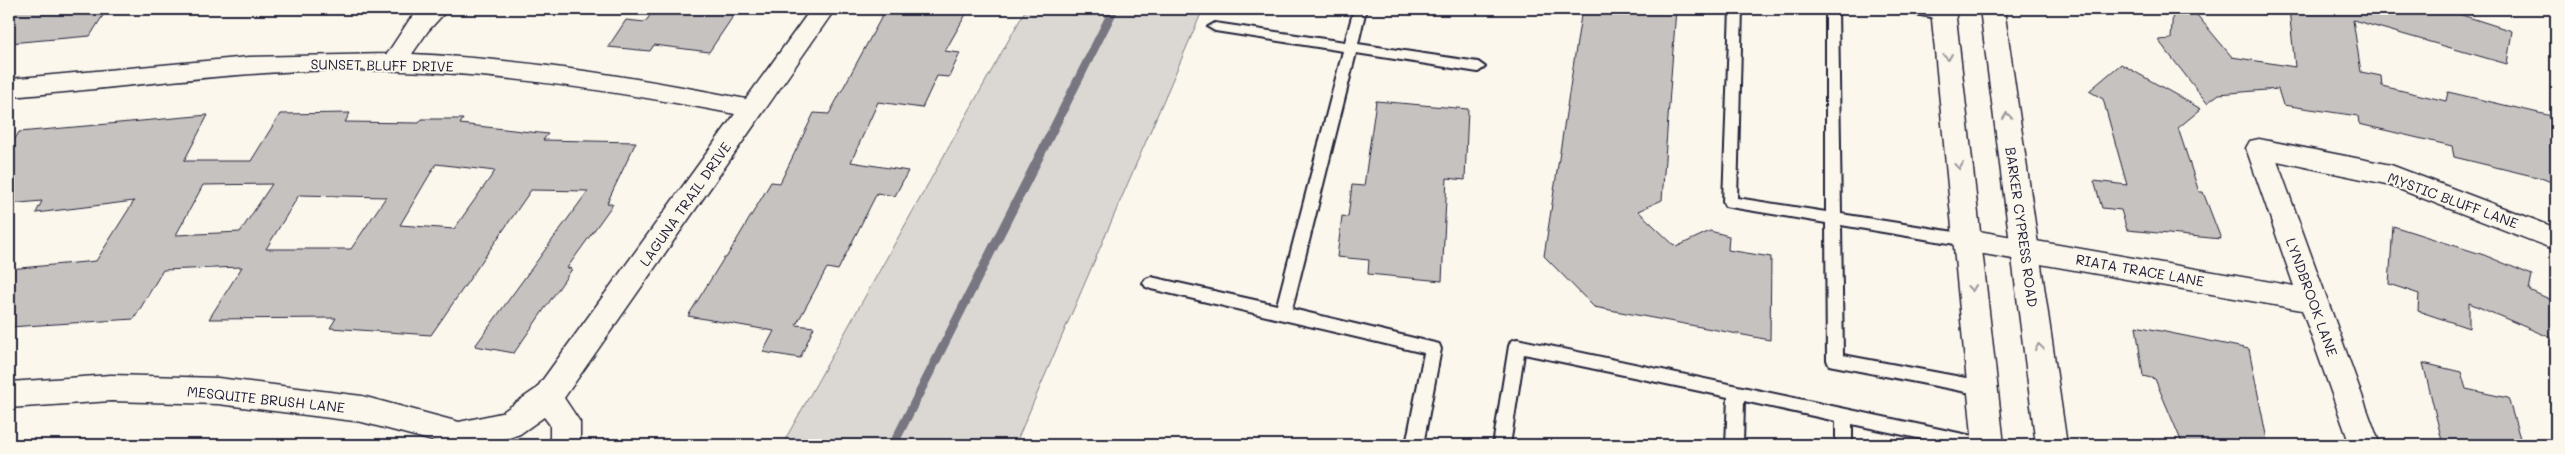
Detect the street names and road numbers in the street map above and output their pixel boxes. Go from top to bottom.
street label: SUNSET BLUFF DRIVE [310,54,454,76]
street label: LAGUNA TRAIL DRIVE [635,138,735,270]
street label: BARKER CYPRESS ROAD [2001,146,2043,308]
street label: MYSTIC BLUFF LANE [2385,168,2521,232]
street label: LYNDBROOK LANE [2282,235,2342,359]
street label: RIATA TRACE LANE [2074,249,2206,291]
street label: MESQUITE BRUSH LANE [186,381,346,417]

